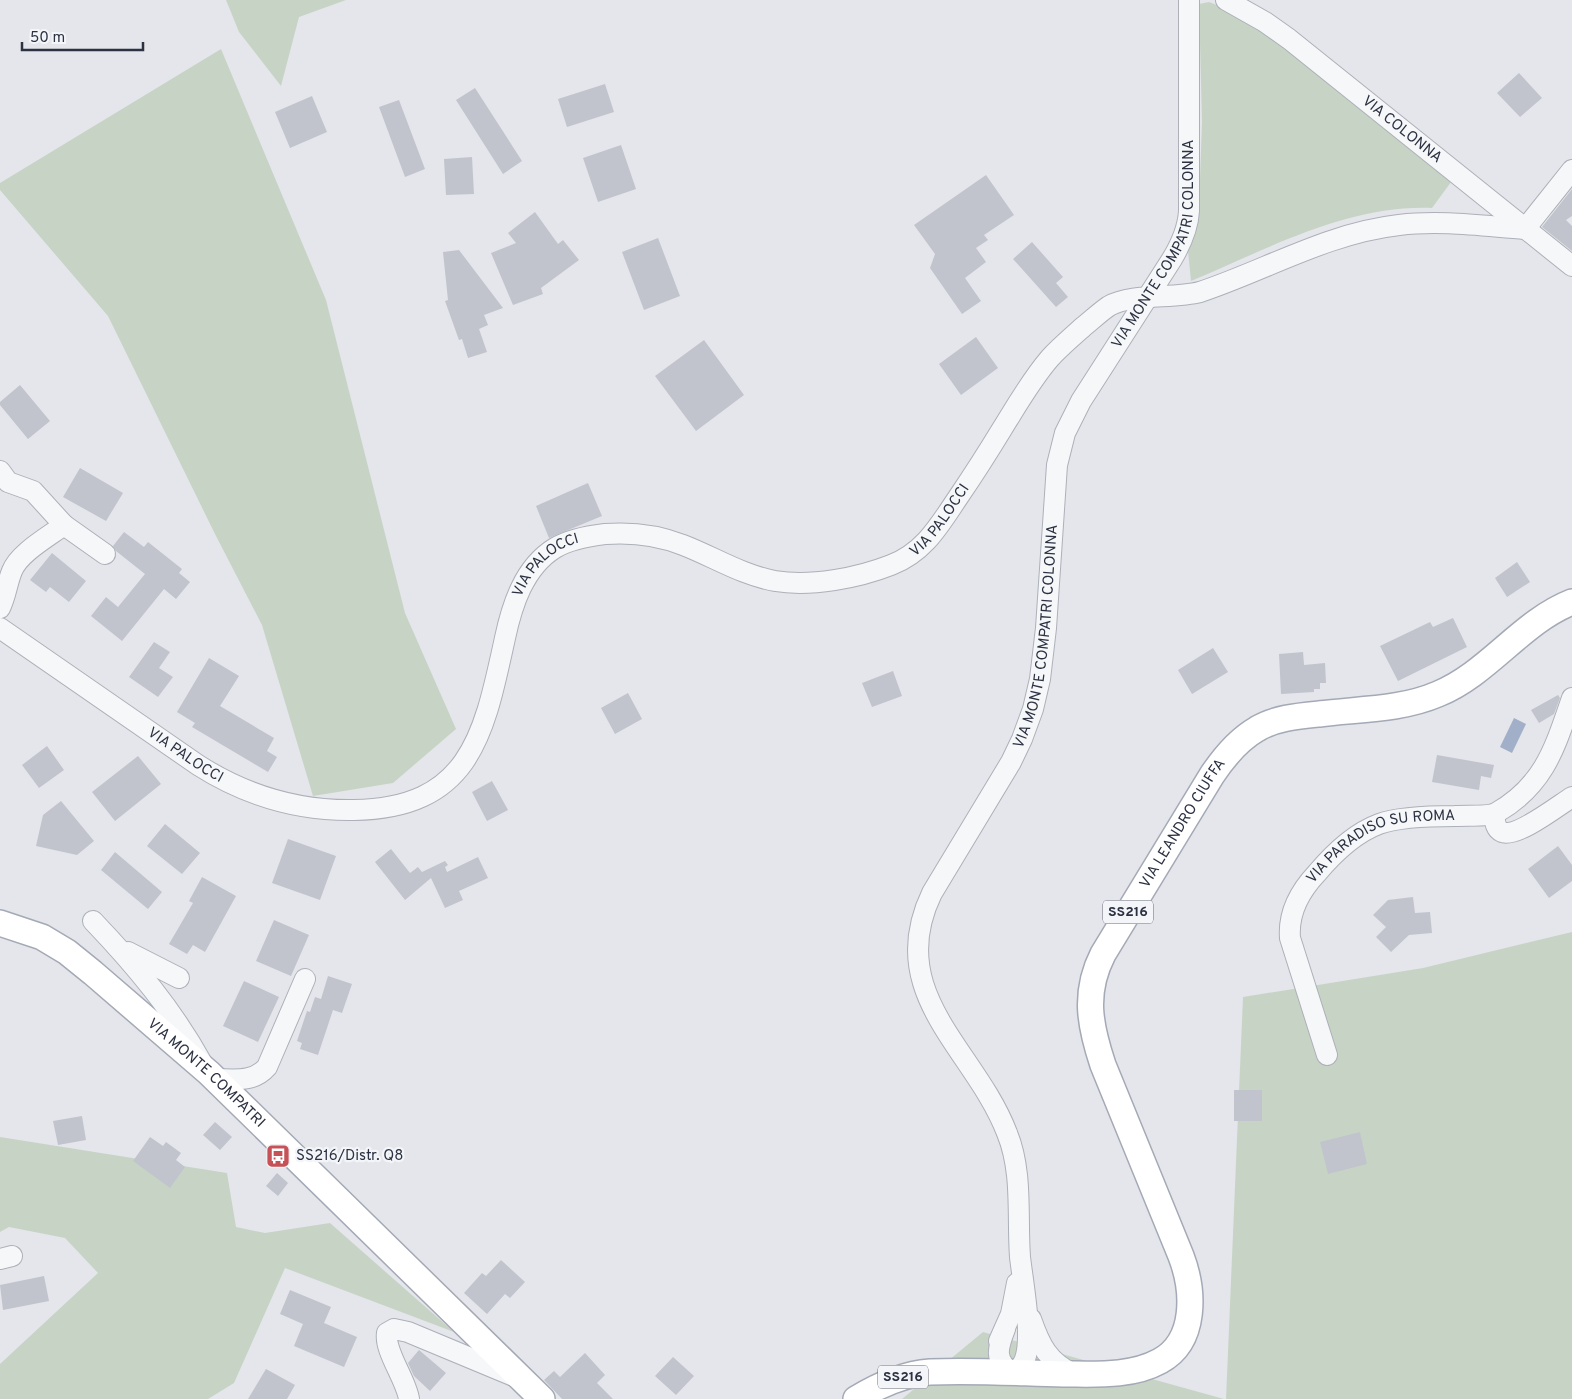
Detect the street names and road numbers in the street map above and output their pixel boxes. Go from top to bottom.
street label: VIA COLONNA [1358,92,1446,168]
street label: VIA MONTE COMPATRI COLONNA [1108,140,1199,352]
street label: VIA PALOCCI [906,480,974,561]
street label: VIA MONTE COMPATRI COLONNA [1009,524,1062,752]
street label: VIA PALOCCI [509,529,581,600]
street label: VIA PALOCCI [144,723,227,787]
street label: VIA LEANDRO CIUFFA [1136,755,1230,892]
street label: VIA PARADISO SU ROMA [1302,806,1455,888]
road number: SS216 [1103,900,1153,924]
street label: VIA MONTE COMPATRI [143,1014,269,1132]
road number: SS216 [878,1365,928,1388]

